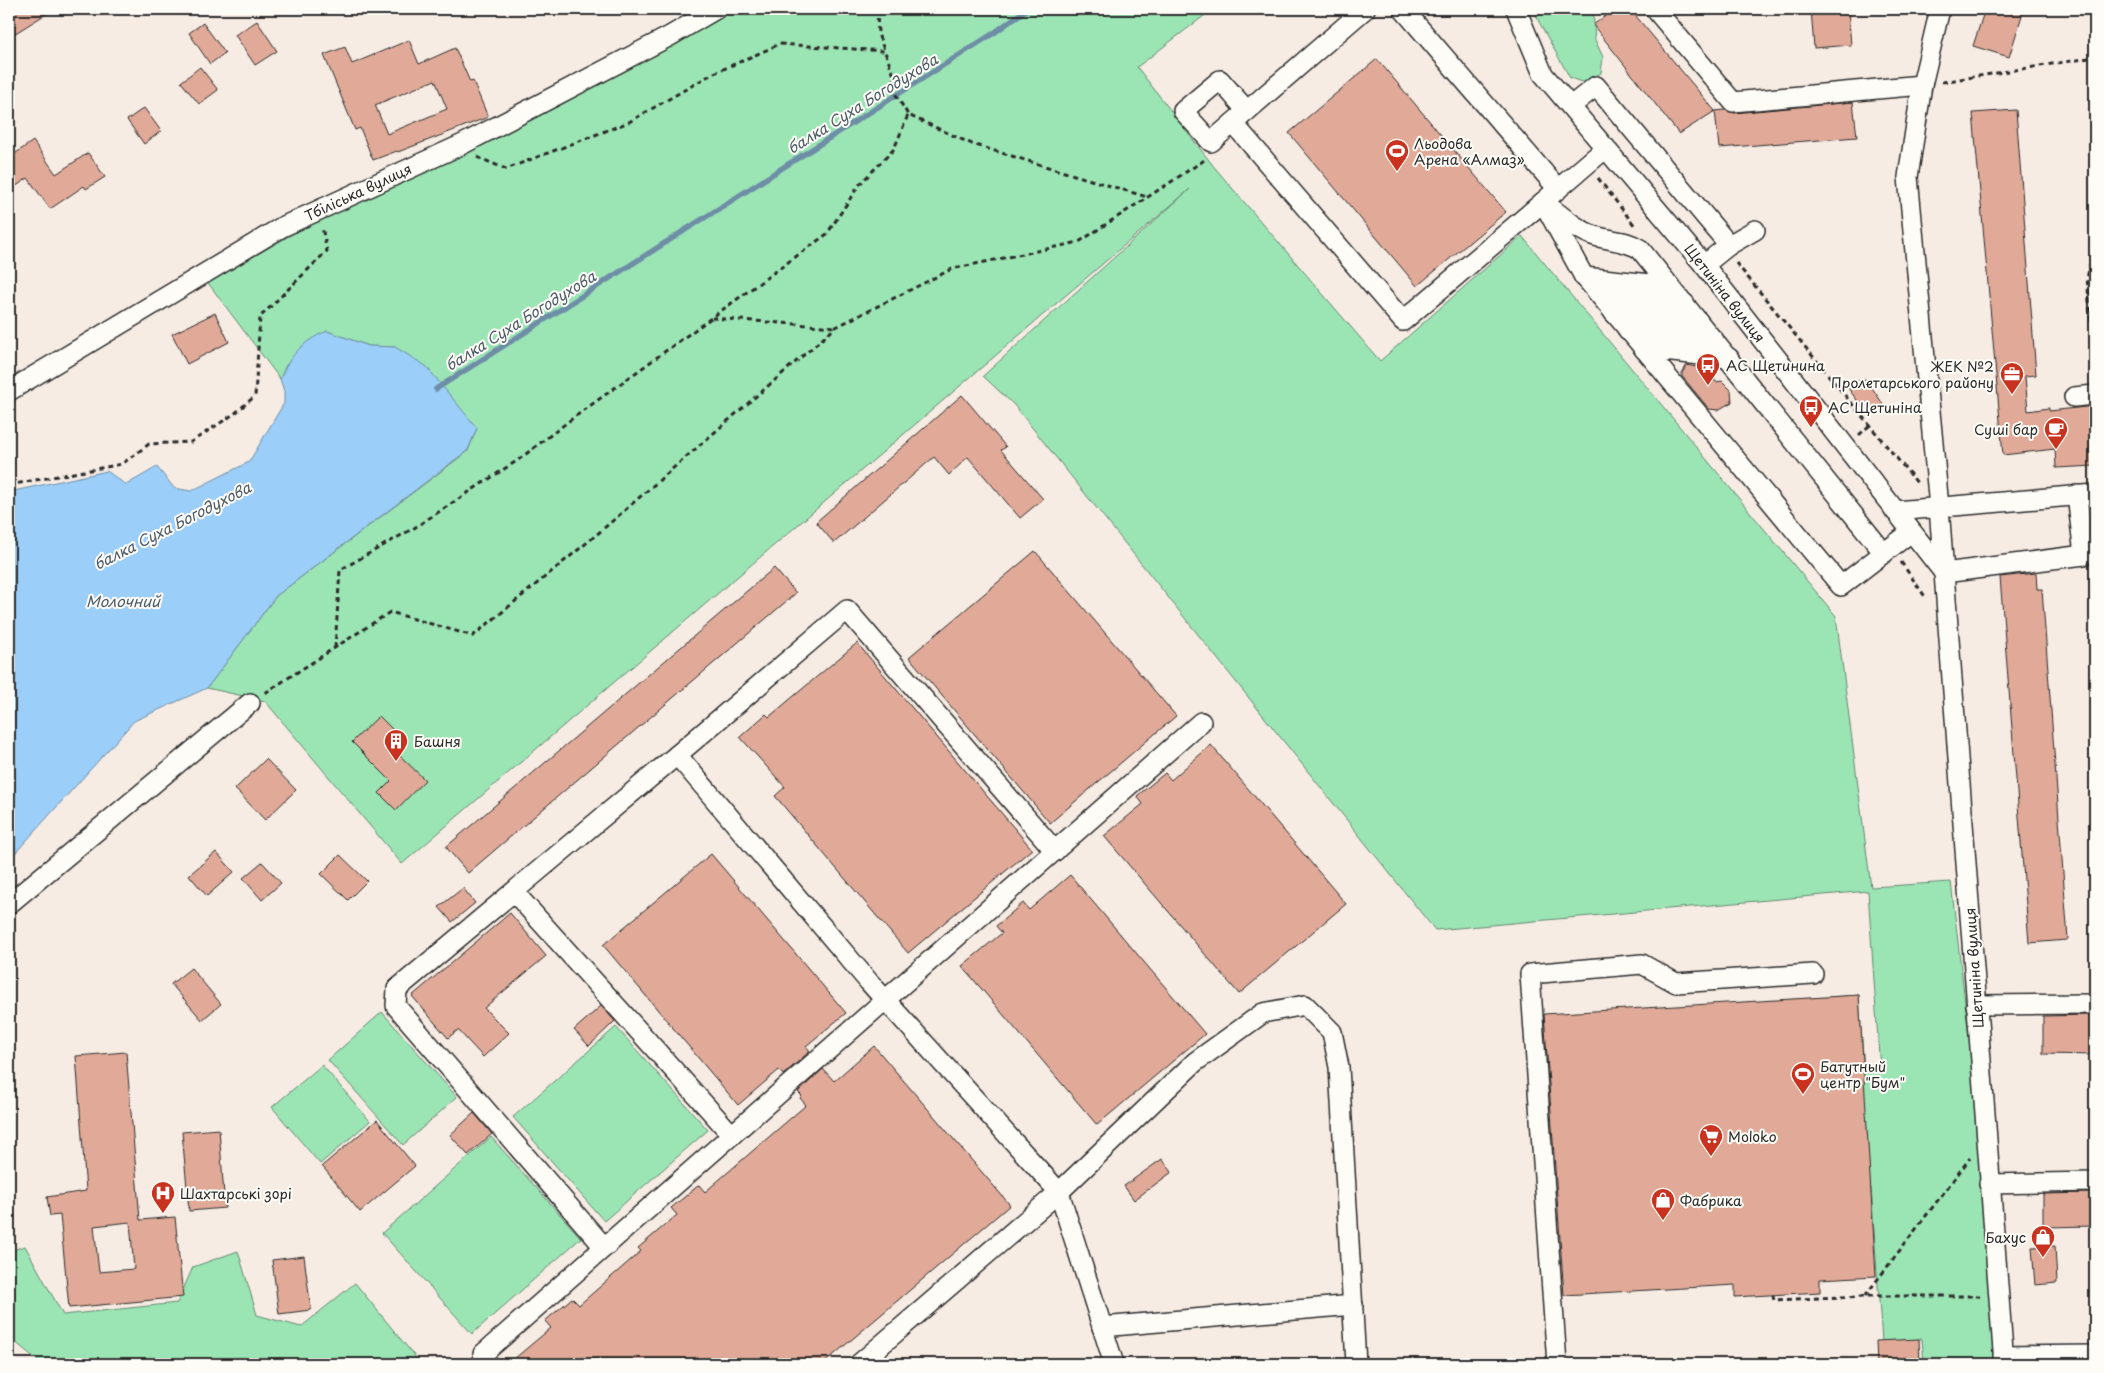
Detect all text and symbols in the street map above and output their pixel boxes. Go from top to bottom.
water label: балка Суха Богодухова [782,47,942,159]
place label: Льодова Арена «Алмаз» [1414,133,1525,170]
sports icon: Льодова Арена «Алмаз» [1384,138,1410,172]
street label: Тбіліська вулиця [301,158,415,226]
street label: Щетиніна вулиця [1680,239,1770,347]
water label: балка Суха Богодухова [440,264,600,376]
bus stop icon: АС Щетинина [1695,352,1721,386]
place label: АС Щетинина [1726,355,1825,376]
place label: ЖЕК №2 Пролетарського району [1831,356,1994,393]
office icon: ЖЕК №2 Пролетарського району [1999,361,2025,395]
bus stop icon: АС Щетиніна [1798,394,1824,428]
place label: АС Щетиніна [1828,397,1922,418]
cafe icon: Суші бар [2043,416,2069,450]
place label: Суші бар [1974,419,2038,440]
water label: балка Суха Богодухова [89,475,255,575]
water label: Молочний [86,589,162,612]
building icon: Башня [383,728,409,762]
place label: Башня [414,731,461,752]
street label: Щетиніна вулиця [1959,907,1989,1029]
place label: Батутный центр "Бум" [1820,1056,1905,1093]
sports icon: Батутный центр "Бум" [1790,1061,1816,1095]
supermarket icon: Moloko [1698,1123,1724,1157]
place label: Moloko [1728,1126,1777,1147]
hospital icon: Шахтарські зорі [150,1180,176,1214]
place label: Шахтарські зорі [180,1183,292,1204]
shop icon: Фабрика [1650,1187,1676,1221]
place label: Фабрика [1680,1190,1742,1211]
shop icon: Бахус [2030,1224,2056,1258]
place label: Бахус [1985,1227,2026,1248]

